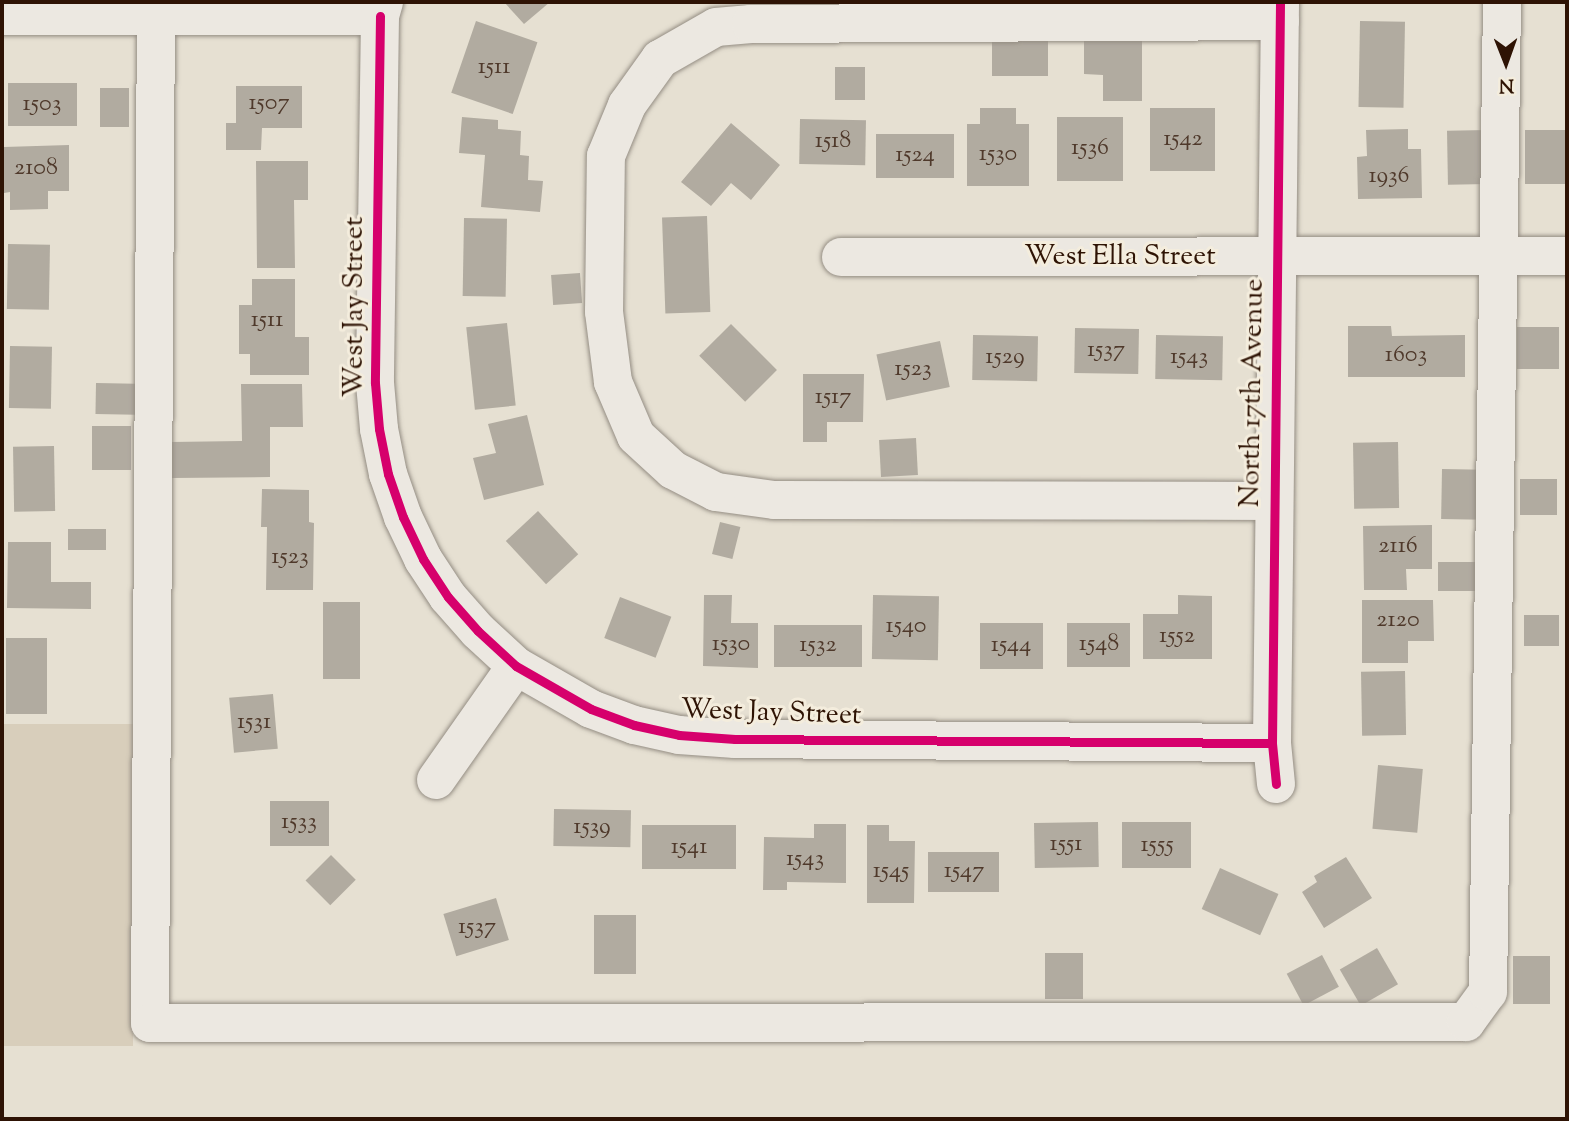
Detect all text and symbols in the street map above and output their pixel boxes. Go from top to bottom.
north arrow [1471,28,1541,98]
house number: 1511 [478,54,510,82]
text: N [1499,71,1514,98]
house number: 1507 [248,90,290,118]
house number: 1503 [23,91,61,119]
house number: 1542 [1163,126,1203,154]
house number: 1518 [815,128,851,156]
house number: 1536 [1071,135,1109,163]
house number: 1530 [979,141,1017,169]
house number: 1524 [895,142,935,170]
house number: 2108 [14,155,58,183]
house number: 1936 [1369,163,1409,191]
street label: West Jay Street [338,217,372,397]
street label: West Ella Street [1024,240,1216,274]
street label: North 17th Avenue [1234,278,1272,508]
house number: 1511 [251,307,283,335]
house number: 1537 [1087,337,1125,365]
house number: 1603 [1385,342,1427,370]
house number: 1529 [985,344,1025,372]
house number: 1543 [1170,344,1208,372]
house number: 1523 [894,356,932,384]
house number: 1517 [815,384,851,412]
house number: 2116 [1378,533,1418,561]
house number: 1523 [271,544,309,572]
house number: 2120 [1376,607,1420,635]
house number: 1540 [886,613,926,641]
house number: 1552 [1159,623,1195,651]
house number: 1530 [712,631,750,659]
house number: 1548 [1079,631,1119,659]
house number: 1532 [799,632,837,660]
house number: 1544 [991,632,1031,660]
street label: West Jay Street [680,693,862,733]
house number: 1531 [237,709,271,737]
house number: 1533 [281,809,317,837]
house number: 1539 [573,814,611,842]
house number: 1551 [1050,831,1082,859]
house number: 1555 [1140,832,1174,860]
house number: 1541 [671,834,707,862]
house number: 1543 [786,846,824,874]
house number: 1545 [873,858,909,886]
house number: 1547 [944,858,984,886]
house number: 1537 [458,914,496,942]

